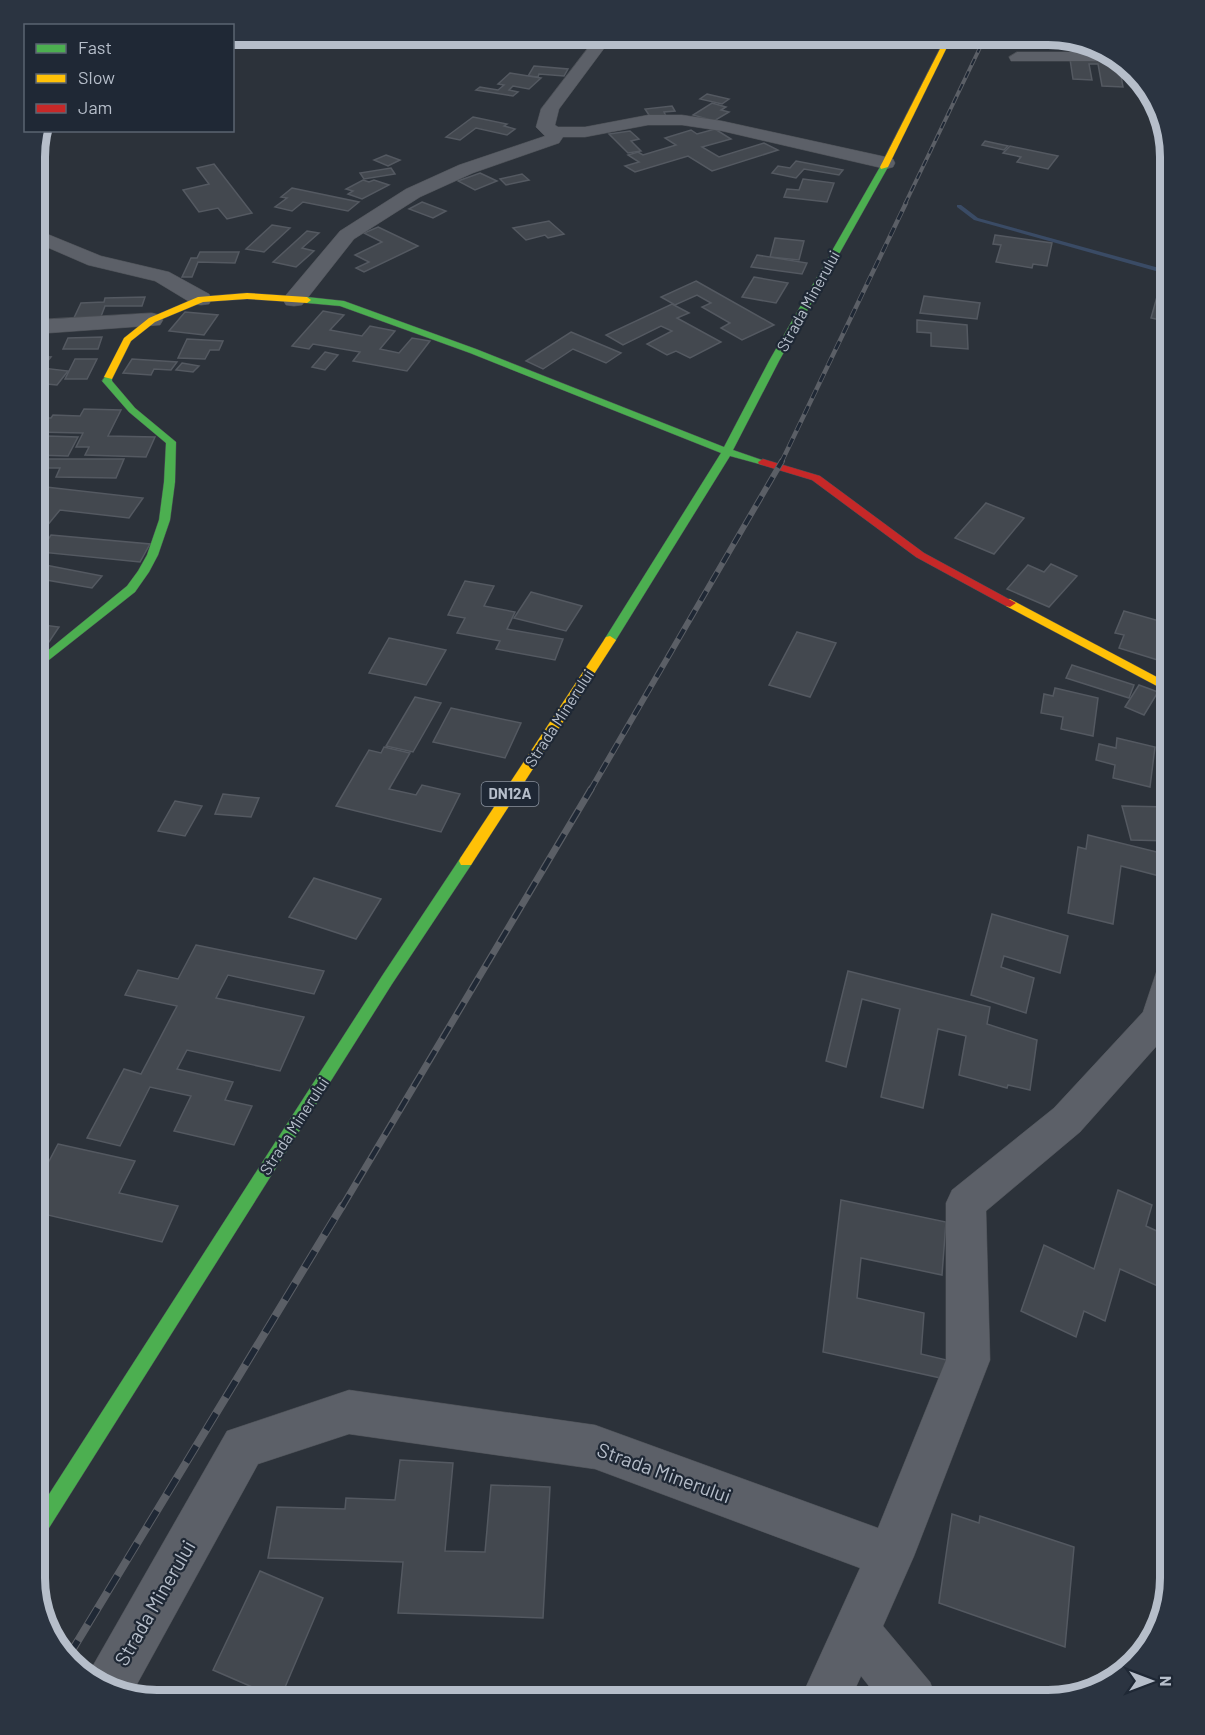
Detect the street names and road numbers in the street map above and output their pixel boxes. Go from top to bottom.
street label: Strada Minerului [772,247,843,355]
street label: Strada Minerului [520,665,597,770]
road number: DN12A [482,782,538,806]
street label: Strada Minerului [255,1073,332,1178]
street label: Strada Minerului [594,1437,735,1507]
street label: Strada Minerului [109,1536,200,1669]

